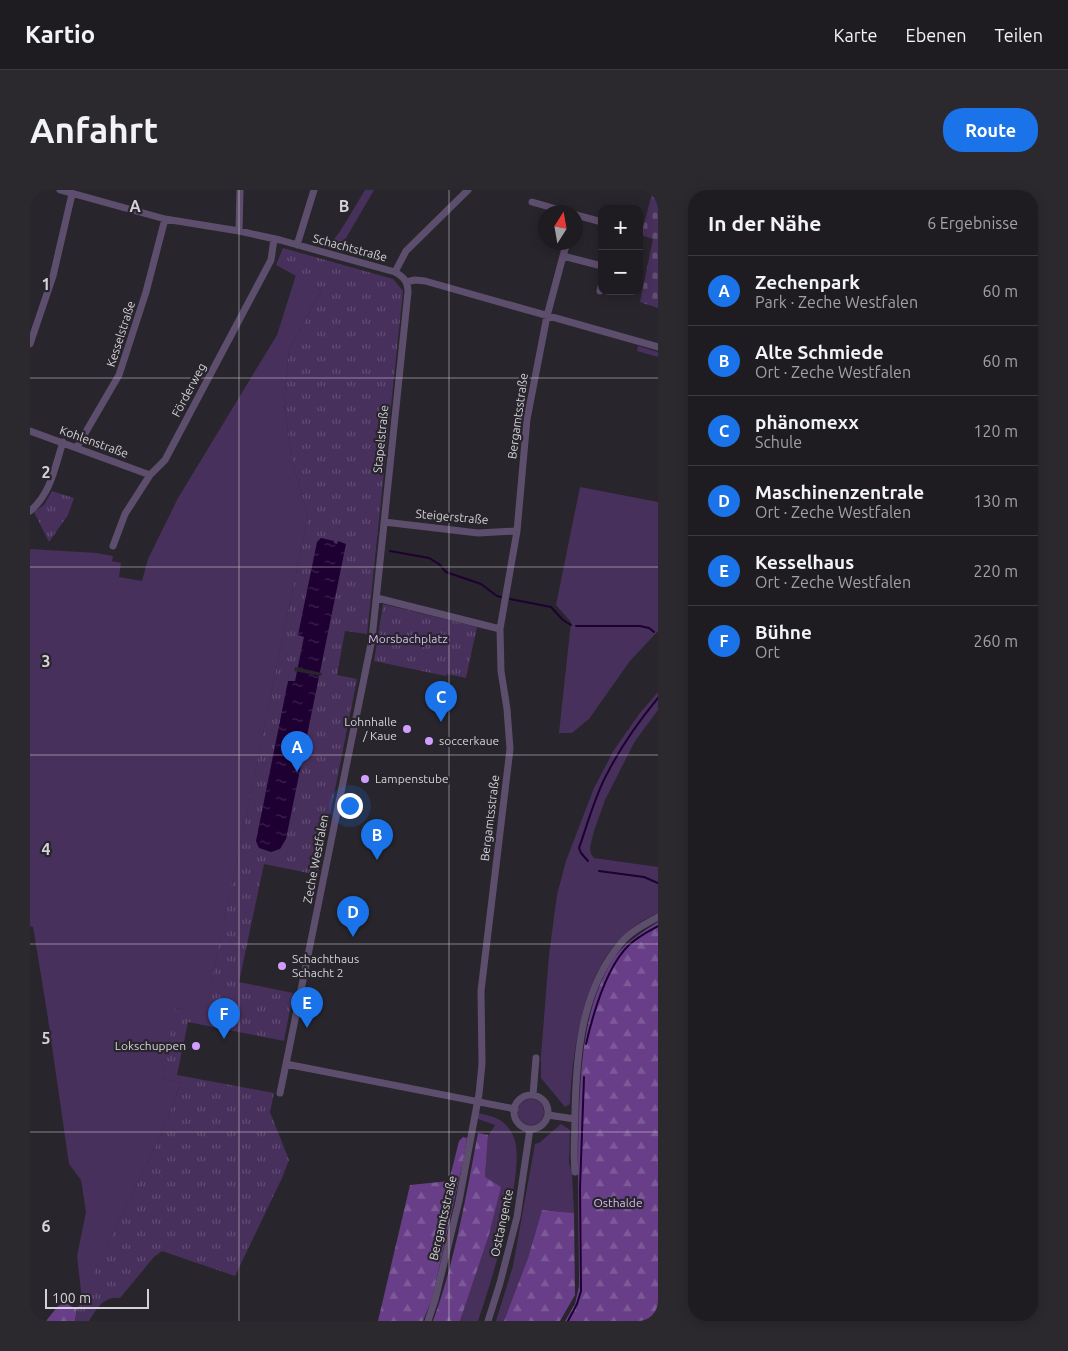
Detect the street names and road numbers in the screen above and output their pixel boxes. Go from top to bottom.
street label: Schachtstraße [311,231,389,264]
street label: Kesselstraße [104,299,137,368]
street label: Förderweg [169,361,208,419]
street label: Bergamtsstraße [505,372,530,460]
street label: Stapelstraße [370,404,391,474]
street label: Kohlenstraße [58,423,130,460]
street label: Steigerstraße [415,507,489,526]
street label: Bergamtsstraße [478,774,501,862]
street label: Zeche Westfalen [301,813,330,904]
street label: Bergamtsstraße [426,1174,459,1262]
street label: Osttangente [488,1188,515,1258]

